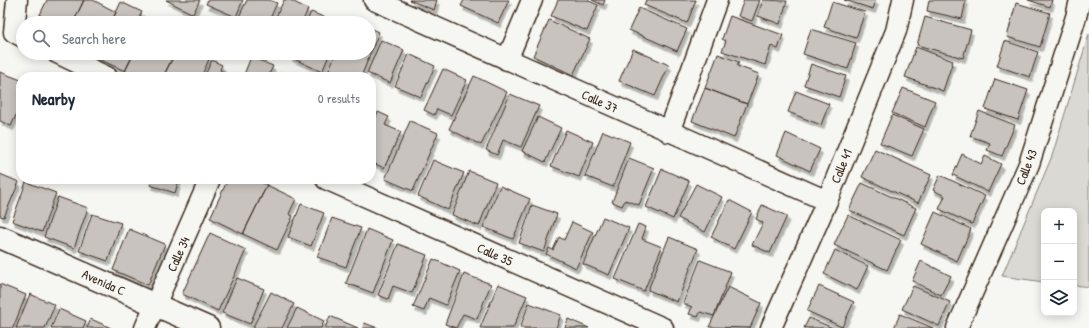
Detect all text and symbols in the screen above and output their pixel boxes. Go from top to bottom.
search box [16,16,376,60]
icon: search [30,27,52,49]
text: Search here [62,28,126,49]
street label: Calle 37 [579,85,621,117]
text: Nearby [32,87,75,110]
text: 0 results [318,89,360,107]
street label: Calle 41 [826,146,856,186]
street label: Calle 43 [1011,146,1041,187]
map controls [1041,208,1077,316]
button: + [1041,208,1077,244]
street label: Calle 34 [162,233,194,274]
street label: Calle 35 [474,238,516,270]
button: − [1041,244,1077,280]
street label: Avenida C [79,264,129,300]
button: layers [1041,280,1077,316]

